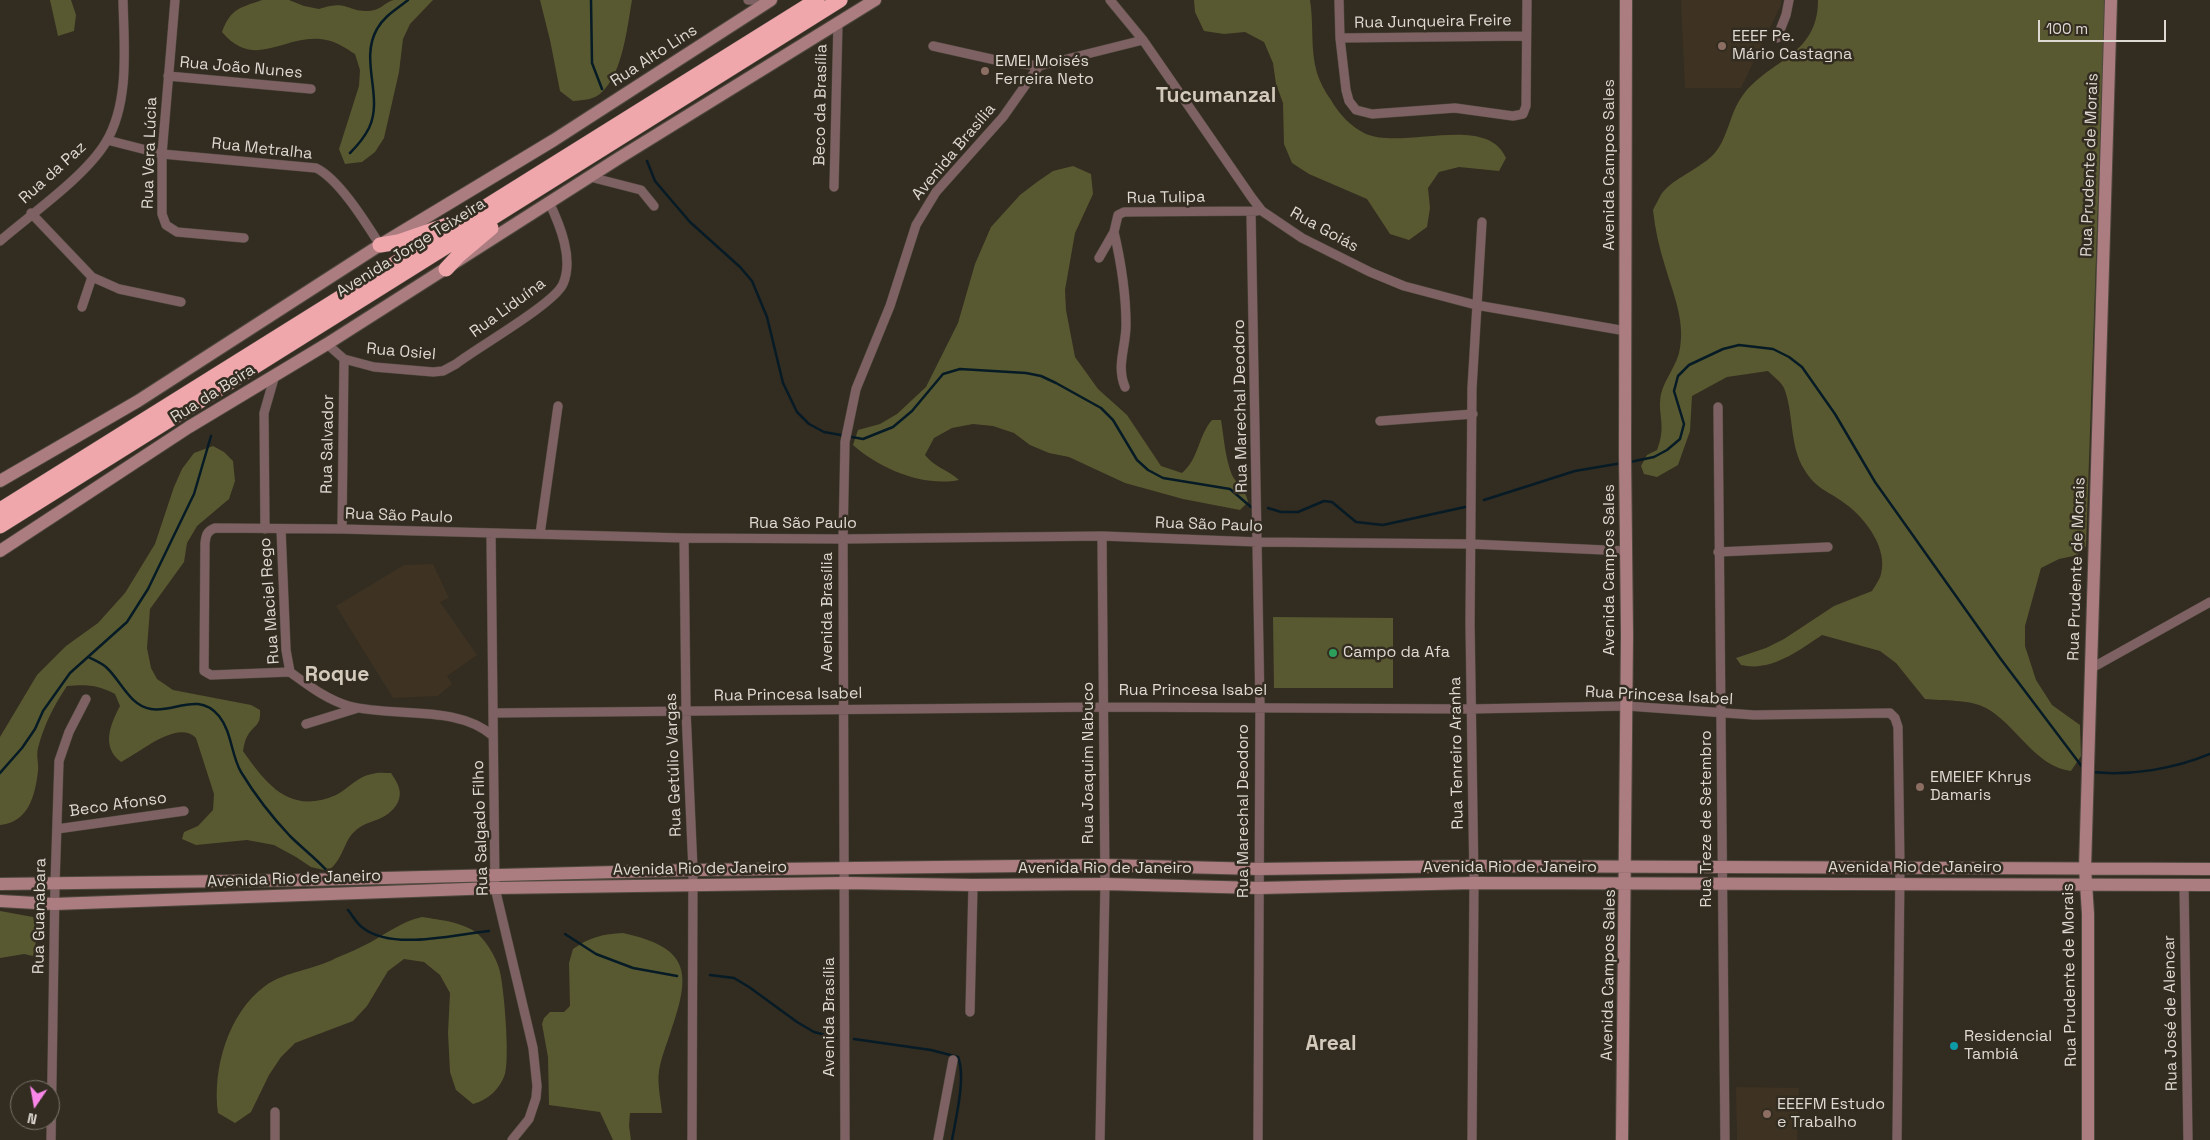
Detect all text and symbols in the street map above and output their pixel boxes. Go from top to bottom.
scale bar [2040,10,2168,42]
street label: Rua Junqueira Freire [1354,11,1512,33]
text: 100 m [2046,19,2088,38]
street label: Rua Alto Lins [607,21,701,91]
place label: EEEF Pe. Mário Castagna [1732,27,1852,65]
marker: EEEF Pe. Mário Castagna [1716,40,1728,52]
street label: Beco da Brasília [810,44,832,166]
place label: EMEI Moisés Ferreira Neto [995,52,1094,90]
street label: Rua João Nunes [179,53,303,83]
marker: EMEI Moisés Ferreira Neto [979,65,991,77]
street label: Rua Prudente de Morais [2077,73,2103,257]
street label: Avenida Campos Sales [1600,79,1620,251]
district label: Tucumanzal [1156,83,1276,109]
street label: Rua Vera Lúcia [138,97,162,209]
street label: Avenida Brasília [908,100,1000,204]
street label: Rua Metralha [211,134,313,164]
street label: Rua da Paz [15,138,91,208]
street label: Rua Tulipa [1127,188,1205,208]
street label: Avenida Jorge Teixeira [333,194,489,302]
street label: Rua Goiás [1286,203,1362,257]
street label: Rua Liduína [466,274,550,342]
street label: Rua Marechal Deodoro [1230,319,1252,493]
street label: Rua Osiel [365,339,437,365]
street label: Rua da Beira [167,360,259,428]
street label: Rua Salvador [318,394,338,494]
street label: Rua Prudente de Morais [2064,477,2090,661]
street label: Avenida Campos Sales [1600,484,1620,656]
street label: Rua São Paulo [345,505,453,527]
street label: Rua São Paulo [749,514,857,534]
street label: Rua São Paulo [1155,514,1263,536]
street label: Rua Maciel Rego [256,537,284,665]
street label: Avenida Brasília [818,552,838,672]
place label: Campo da Afa [1343,643,1450,663]
marker: Campo da Afa [1327,647,1339,659]
district label: Roque [305,662,369,688]
street label: Rua Tenreiro Aranha [1446,676,1468,830]
street label: Rua Princesa Isabel [1119,681,1267,701]
street label: Rua Joaquim Nabuco [1079,682,1099,844]
street label: Rua Princesa Isabel [1584,683,1734,709]
street label: Rua Princesa Isabel [714,684,862,706]
street label: Rua Getúlio Vargas [662,693,686,837]
street label: Rua Marechal Deodoro [1234,724,1254,898]
street label: Rua Treze de Setembro [1697,730,1717,908]
street label: Rua Salgado Filho [469,760,493,896]
place label: EMEIEF Khrys Damaris [1930,768,2031,806]
marker: EMEIEF Khrys Damaris [1914,781,1926,793]
street label: Beco Afonso [68,789,168,821]
street label: Rua Guanabara [29,858,51,974]
street label: Avenida Rio de Janeiro [613,858,787,880]
street label: Avenida Rio de Janeiro [1423,858,1597,878]
street label: Avenida Rio de Janeiro [1828,858,2002,878]
street label: Avenida Rio de Janeiro [1018,859,1192,879]
street label: Avenida Rio de Janeiro [207,866,381,892]
street label: Rua Prudente de Morais [2059,883,2081,1067]
street label: Avenida Campos Sales [1598,889,1620,1061]
street label: Rua José de Alencar [2160,935,2182,1091]
street label: Avenida Brasília [820,957,840,1077]
place label: Residencial Tambiá [1964,1027,2052,1065]
district label: Areal [1305,1031,1357,1057]
marker: Residencial Tambiá [1948,1040,1960,1052]
north arrow [10,1080,60,1130]
place label: EEEFM Estudo e Trabalho [1777,1095,1885,1133]
marker: EEEFM Estudo e Trabalho [1761,1108,1773,1120]
text: N [26,1109,39,1128]

